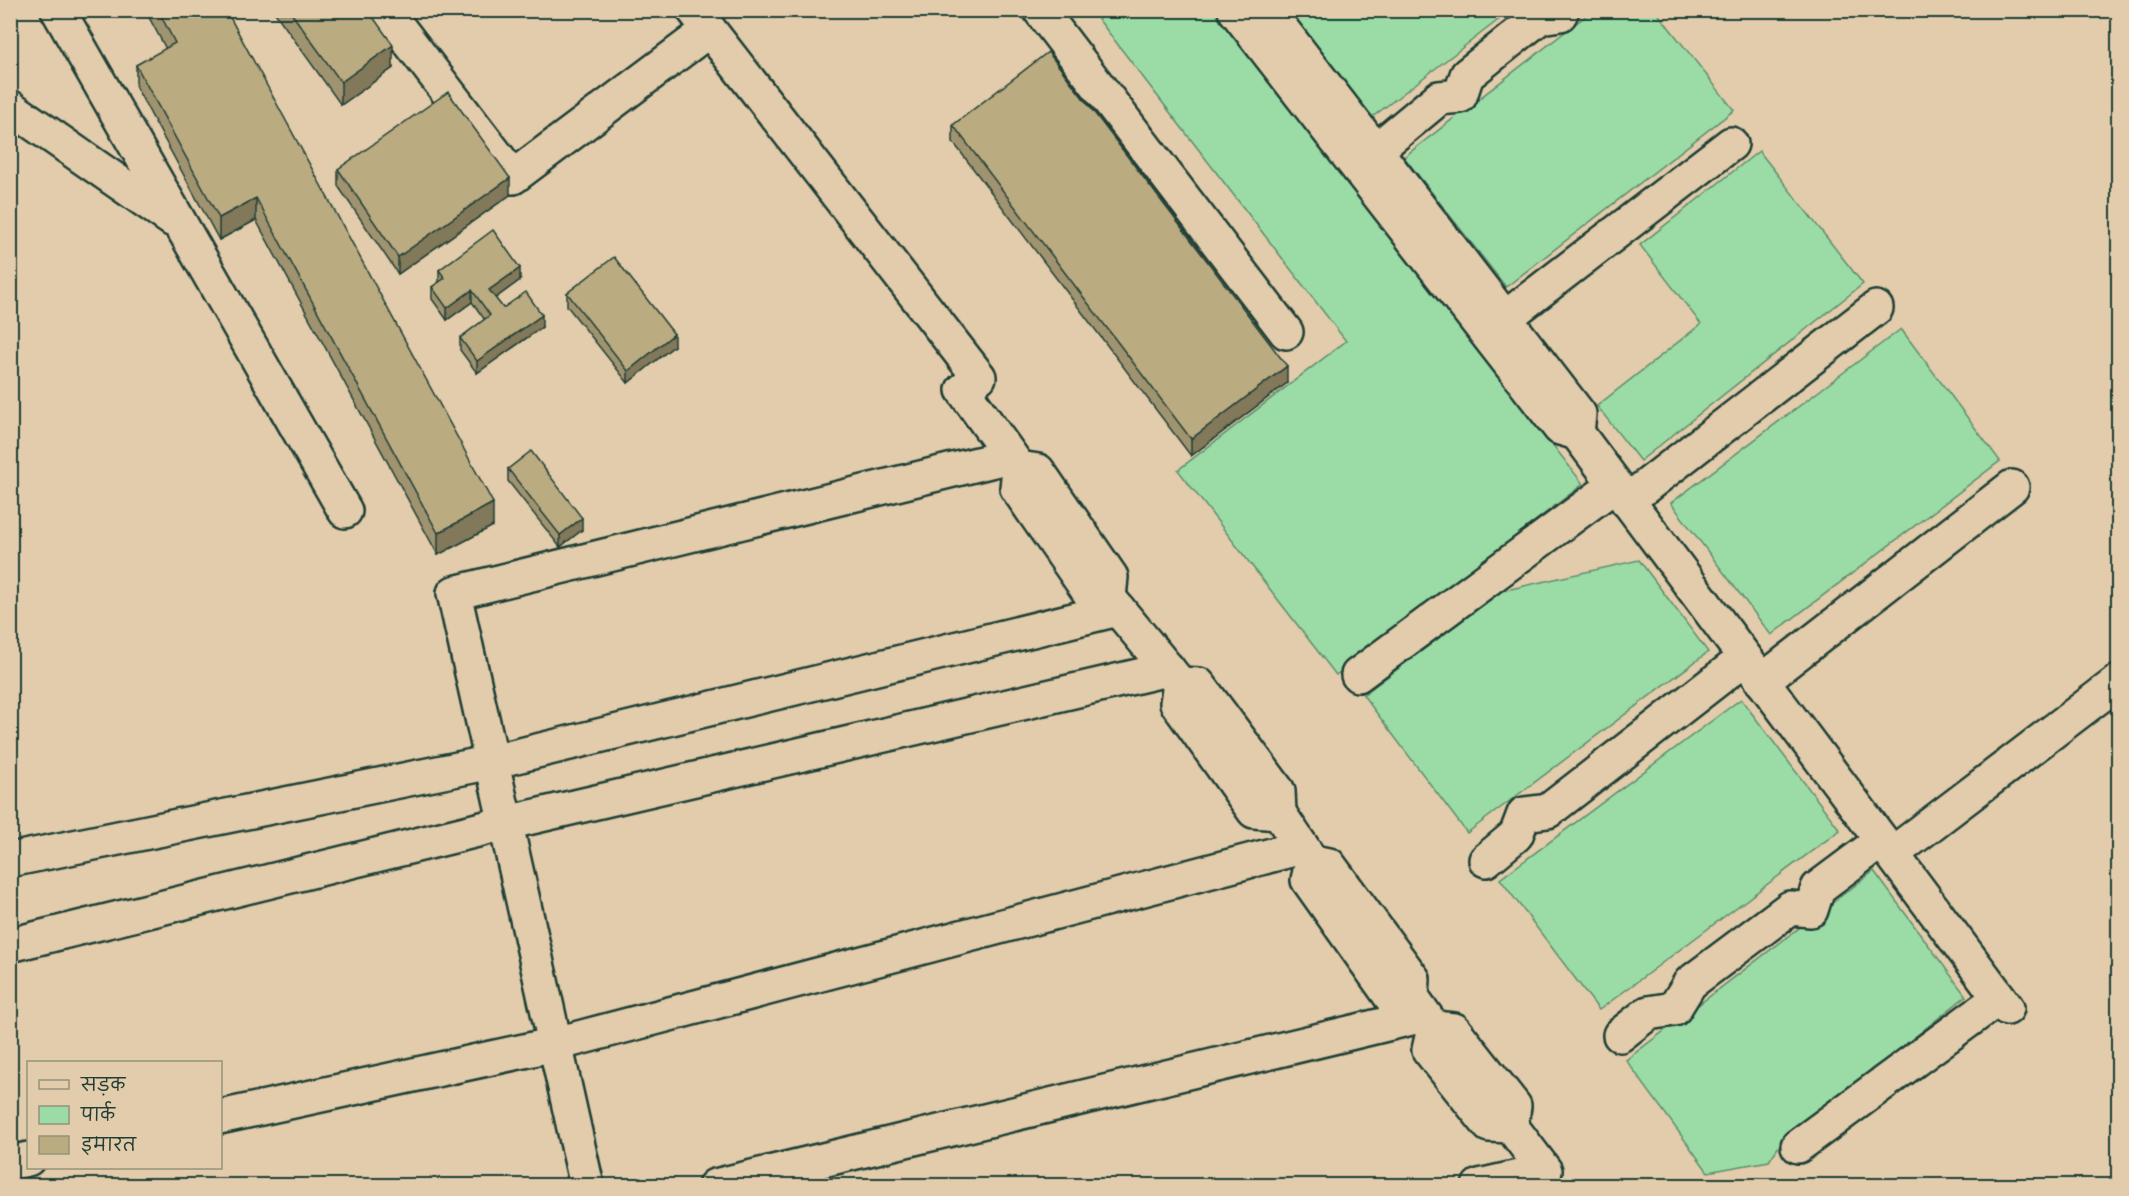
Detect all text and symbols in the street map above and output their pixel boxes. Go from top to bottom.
legend [27,1061,222,1169]
text: सड़क [80,1069,126,1101]
text: पार्क [80,1099,116,1131]
text: इमारत [81,1129,137,1161]

